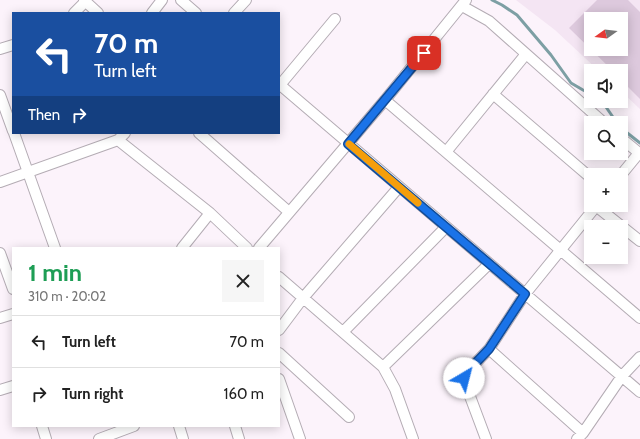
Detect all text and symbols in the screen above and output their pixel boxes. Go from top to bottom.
north arrow [584,12,628,56]
map controls [584,12,628,264]
text: 70 m [94,26,158,60]
icon: left [28,28,80,80]
pin [407,36,441,70]
icon: arrive [413,42,435,64]
text: Turn left [94,60,157,82]
button: sound [584,64,628,108]
icon: right [68,104,90,126]
text: Then [28,106,60,124]
button: search [584,116,628,160]
button: + [584,168,628,212]
button: − [584,220,628,264]
text: 1 min [28,258,82,287]
button: close [222,260,264,302]
text: 310 m · 20:02 [28,288,106,304]
icon: left [28,331,50,353]
text: Turn left [62,333,116,351]
text: 70 m [230,333,264,351]
position arrow [443,357,485,399]
icon: right [28,383,50,405]
text: Turn right [62,385,123,403]
text: 160 m [224,385,264,403]

